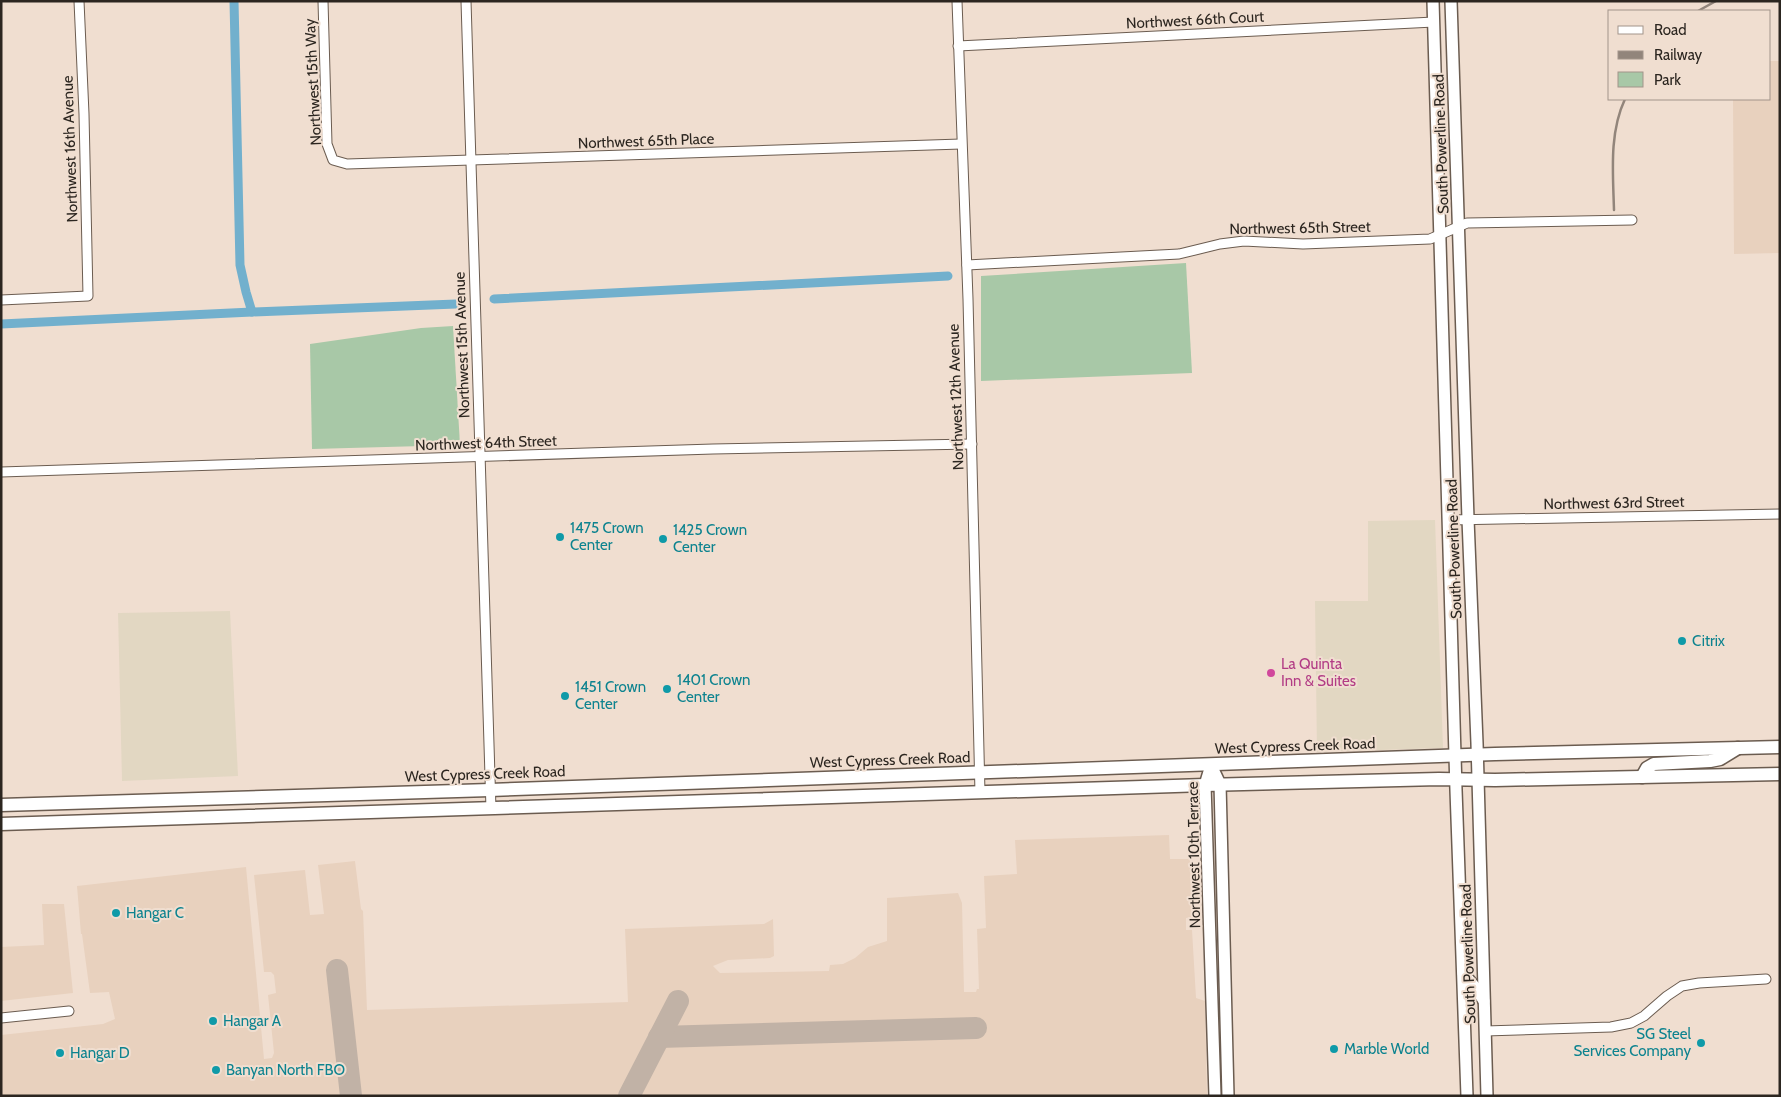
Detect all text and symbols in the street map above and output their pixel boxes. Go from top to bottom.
street label: Northwest 66th Court [1126,7,1264,33]
legend [1608,10,1771,100]
street label: Northwest 15th Way [301,18,325,146]
text: Road [1654,21,1687,39]
text: Railway [1654,46,1703,64]
text: Park [1654,71,1681,89]
street label: South Powerline Road [1430,74,1452,214]
street label: Northwest 16th Avenue [58,75,82,223]
street label: Northwest 65th Place [578,130,715,152]
street label: Northwest 65th Street [1229,218,1371,238]
street label: Northwest 15th Avenue [450,271,474,419]
street label: Northwest 12th Avenue [944,323,968,470]
street label: Northwest 64th Street [415,432,557,454]
street label: South Powerline Road [1443,479,1465,619]
street label: Northwest 63rd Street [1543,493,1685,513]
place label: 1475 Crown Center [570,519,644,554]
place label: 1425 Crown Center [673,521,747,556]
marker: 1475 Crown Center [554,531,566,543]
marker: 1425 Crown Center [657,533,669,545]
place label: Citrix [1692,632,1725,650]
marker: Citrix [1676,635,1688,647]
place label: La Quinta Inn & Suites [1281,655,1356,690]
marker: La Quinta Inn & Suites [1265,667,1277,679]
place label: 1401 Crown Center [677,671,750,706]
place label: 1451 Crown Center [575,678,646,713]
marker: 1401 Crown Center [661,683,673,695]
marker: 1451 Crown Center [559,690,571,702]
street label: West Cypress Creek Road [1214,734,1376,758]
street label: West Cypress Creek Road [809,748,971,772]
street label: West Cypress Creek Road [404,762,566,786]
street label: Northwest 10th Terrace [1184,781,1204,929]
street label: South Powerline Road [1457,884,1479,1024]
place label: Hangar C [126,904,184,922]
marker: Hangar C [110,907,122,919]
place label: Hangar A [223,1012,282,1030]
marker: Hangar A [207,1015,219,1027]
place label: SG Steel Services Company [1574,1025,1691,1060]
marker: SG Steel Services Company [1695,1037,1707,1049]
place label: Marble World [1344,1040,1429,1058]
marker: Marble World [1328,1043,1340,1055]
place label: Hangar D [70,1044,130,1062]
marker: Hangar D [54,1047,66,1059]
place label: Banyan North FBO [226,1061,345,1079]
marker: Banyan North FBO [210,1064,222,1076]

